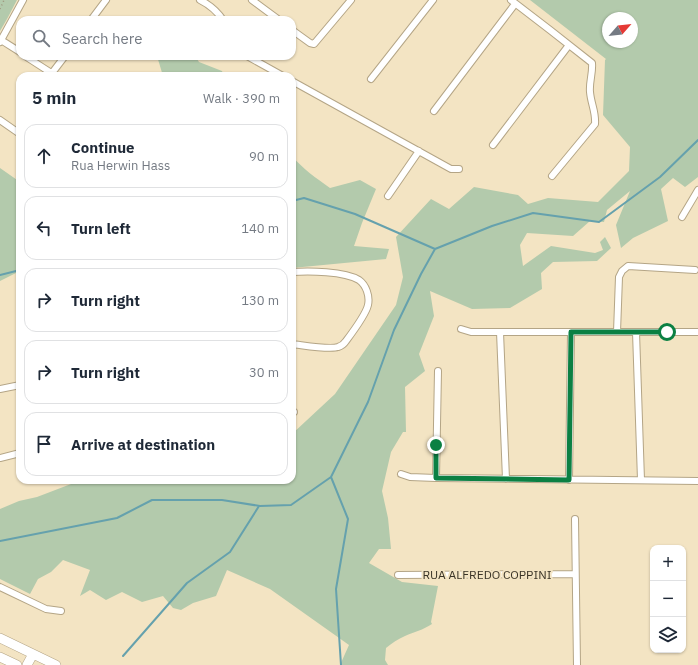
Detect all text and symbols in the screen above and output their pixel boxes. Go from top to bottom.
north arrow [602,12,638,48]
search box [16,16,296,60]
icon: search [30,27,52,49]
text: Search here [62,29,142,48]
text: 5 min [32,87,76,109]
text: Walk · 390 m [203,90,280,107]
text: Continue [71,138,135,157]
icon: ahead [33,145,55,167]
text: 90 m [249,148,279,165]
text: Rua Herwin Hass [71,157,170,174]
icon: left [33,217,55,239]
text: Turn left [71,219,131,238]
text: 140 m [241,220,279,237]
icon: right [33,289,55,311]
text: Turn right [71,291,140,310]
text: 130 m [241,292,279,309]
route start [658,323,676,341]
icon: right [33,361,55,383]
text: Turn right [71,363,140,382]
text: 30 m [249,364,279,381]
icon: arrive [33,433,55,455]
text: Arrive at destination [71,435,215,454]
route end [427,436,445,454]
map controls [650,545,686,653]
button: + [650,545,686,581]
street label: RUA ALFREDO COPPINI [423,567,552,582]
button: − [650,581,686,617]
button: layers [650,617,686,653]

